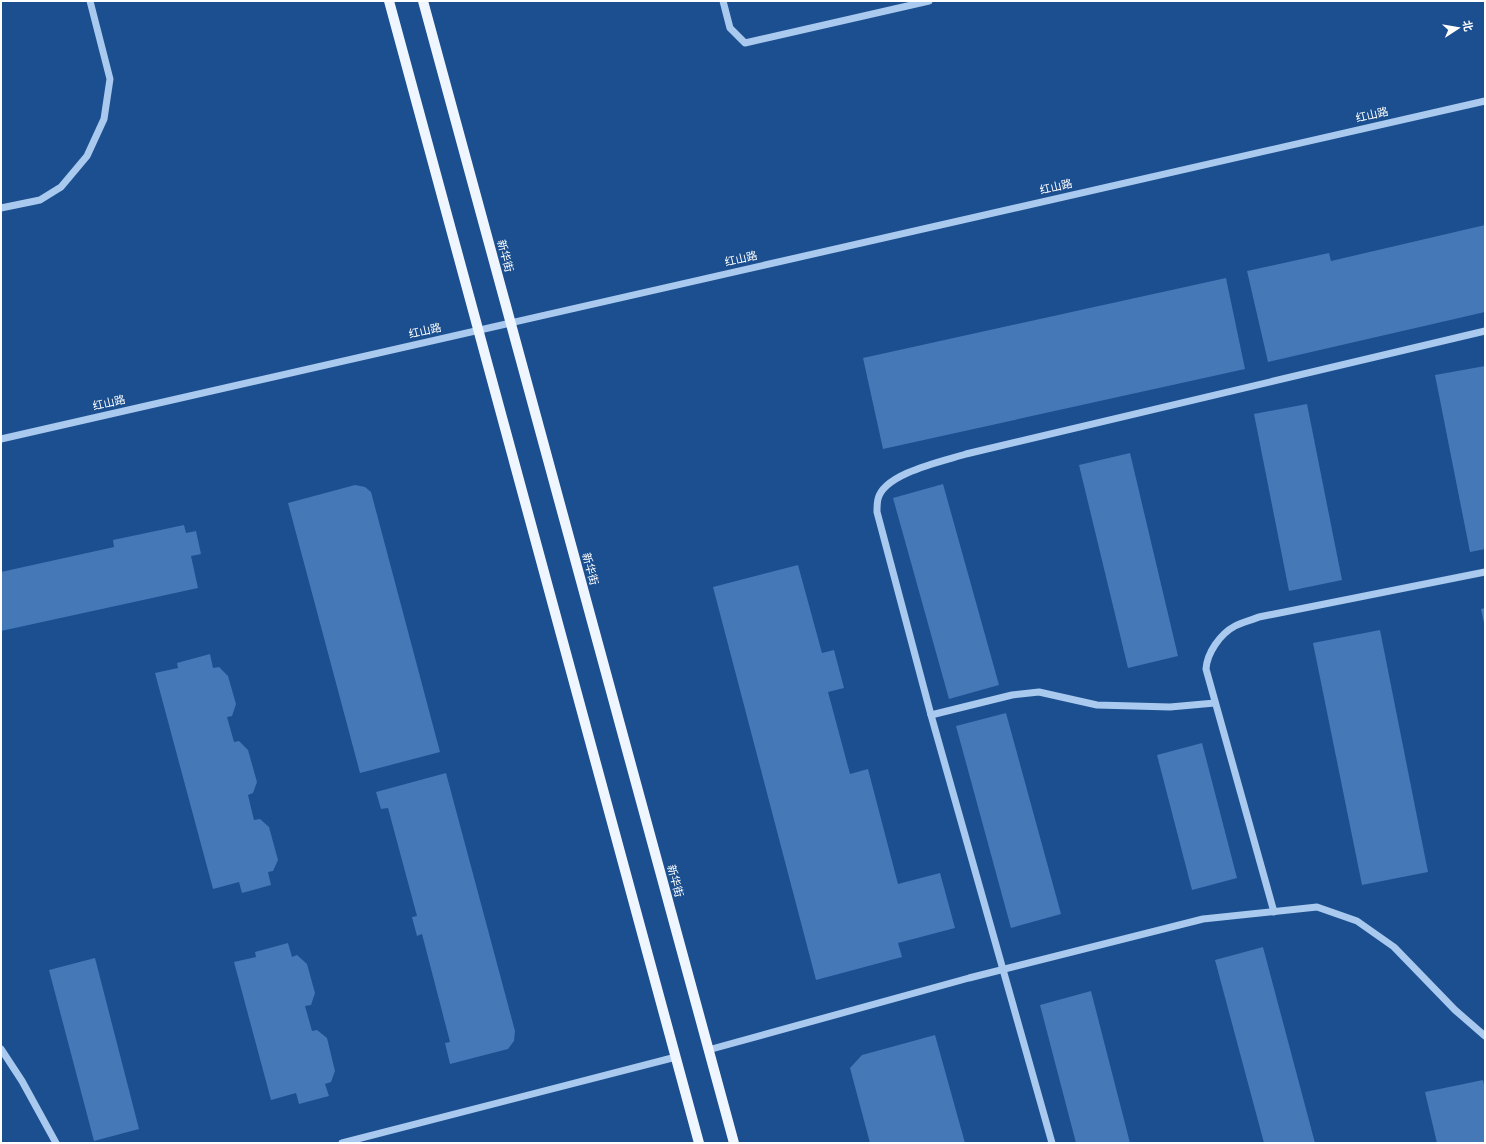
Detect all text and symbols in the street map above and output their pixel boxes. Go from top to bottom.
north arrow [1438,8,1478,48]
text: 北 [1460,19,1475,33]
street label: 红山路 [1354,105,1390,125]
street label: 红山路 [1038,177,1074,197]
street label: 新华街 [494,238,516,274]
street label: 红山路 [723,249,759,269]
street label: 红山路 [407,321,443,341]
street label: 红山路 [91,393,127,413]
street label: 新华街 [579,551,601,587]
street label: 新华街 [664,863,686,899]

